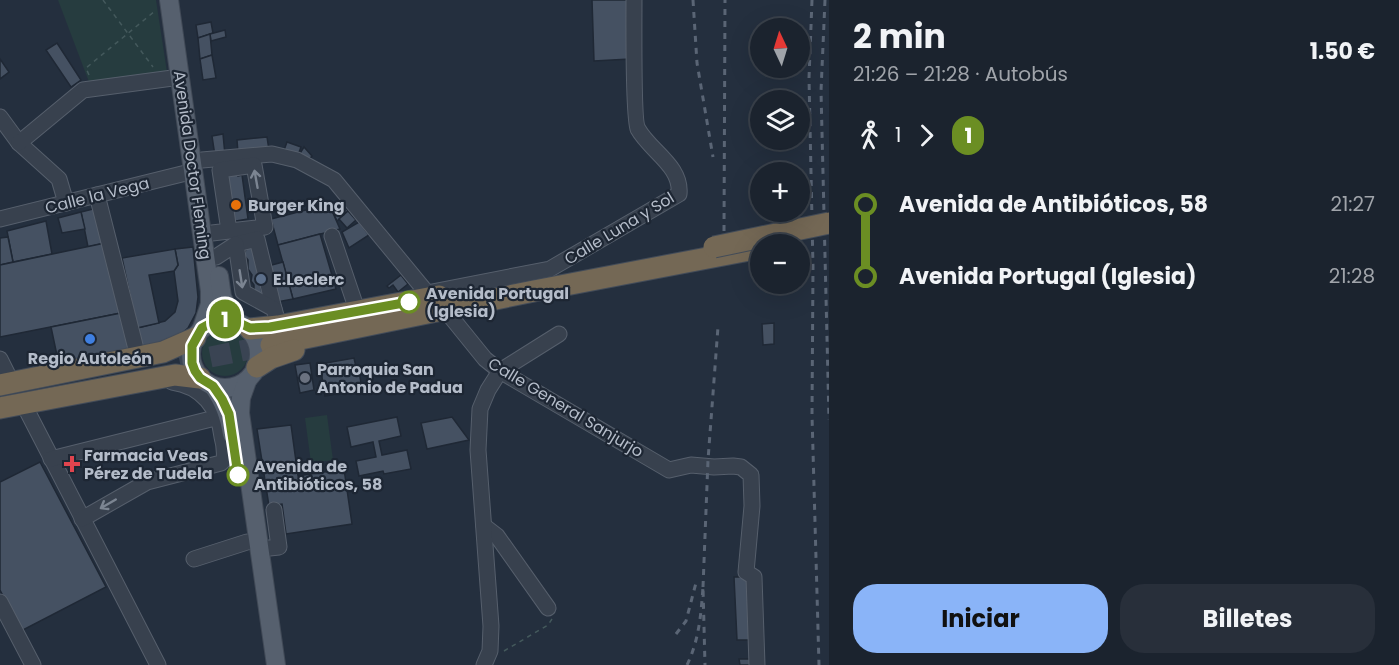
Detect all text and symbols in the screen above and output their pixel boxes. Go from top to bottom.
text: 2 min [853,13,946,60]
north arrow [750,18,810,78]
map controls [750,18,810,294]
text: 1.50 € [1310,36,1375,67]
text: 21:26 – 21:28 · Autobús [853,60,1068,88]
street label: Avenida Doctor Fleming [168,69,217,261]
button: layers [750,90,810,150]
icon: walk [853,119,886,152]
icon: forward [910,119,943,152]
text: 1 [895,121,901,149]
text: 1 [964,121,972,150]
button: + [750,162,810,222]
one-way arrow [251,170,262,190]
street label: Calle la Vega [43,171,152,220]
street label: Calle Luna y Sol [560,186,679,270]
text: Avenida de Antibióticos, 58 [899,189,1208,220]
text: 21:27 [1330,190,1375,218]
place label: Burger King [248,194,345,217]
marker: Burger King [229,198,243,212]
button: − [750,234,810,294]
text: Avenida Portugal (Iglesia) [899,261,1197,292]
text: 21:28 [1329,262,1375,290]
one-way arrow [236,268,247,288]
place label: E.Leclerc [273,268,345,291]
marker: E.Leclerc [254,272,268,286]
place label: Avenida Portugal (Iglesia) [426,282,569,323]
marker: Avenida Portugal (Iglesia) [398,291,420,313]
line badge: 1 [206,300,244,338]
text: 1 [221,305,229,334]
marker: Regio Autoleón [83,332,97,346]
place label: Regio Autoleón [28,347,152,370]
street label: Calle General Sanjurjo [484,352,648,463]
place label: Parroquia San Antonio de Padua [317,358,463,399]
marker: Parroquia San Antonio de Padua [298,371,312,385]
place label: Farmacia Veas Pérez de Tudela [84,444,213,485]
place label: Avenida de Antibióticos, 58 [254,455,382,496]
marker: Farmacia Veas Pérez de Tudela [65,457,79,471]
marker: Avenida de Antibióticos, 58 [227,464,249,486]
one-way arrow [100,498,117,510]
button: Iniciar [853,584,1108,653]
button: Billetes [1120,584,1375,653]

